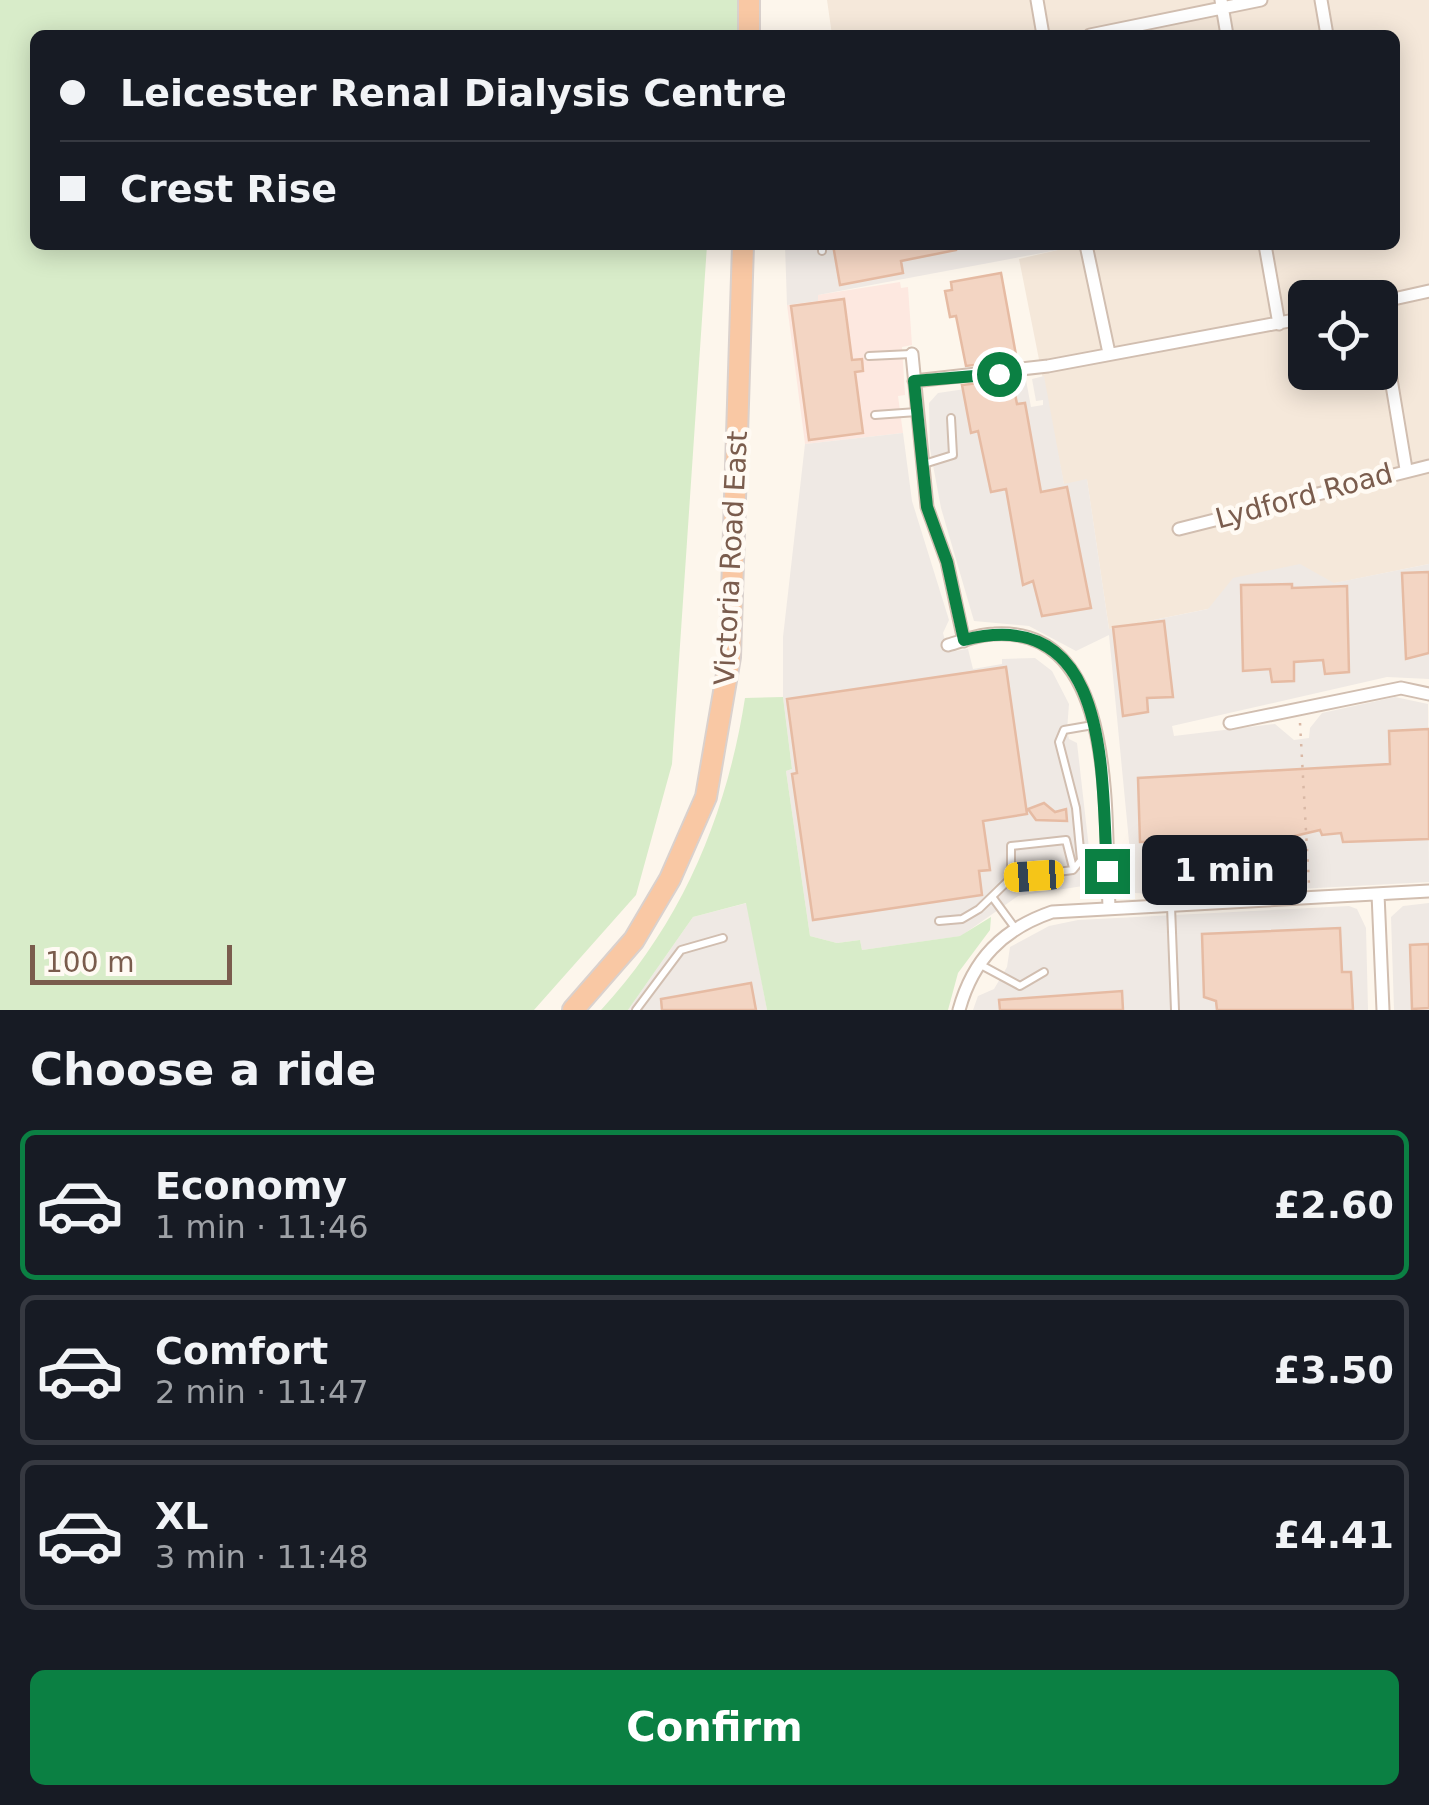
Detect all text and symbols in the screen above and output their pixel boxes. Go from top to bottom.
text: Leicester Renal Dialysis Centre [120,71,787,115]
text: Crest Rise [120,167,337,211]
map controls [1288,280,1398,390]
button: locate [1288,280,1398,390]
route start [977,352,1022,397]
street label: Victoria Road East [708,430,754,686]
street label: Lydford Road [1212,456,1396,536]
callout: 1 min [1142,836,1307,906]
route end [1085,849,1130,894]
text: 1 min [1174,851,1275,889]
car [1003,859,1065,893]
scale bar [30,940,232,984]
text: 100 m [45,946,135,979]
text: Choose a ride [30,1043,376,1096]
icon: car [35,1160,125,1250]
text: Economy [155,1164,347,1208]
text: £2.60 [1274,1183,1394,1227]
text: 1 min · 11:46 [155,1208,369,1246]
icon: car [35,1325,125,1415]
text: Comfort [155,1329,328,1373]
text: £3.50 [1274,1348,1394,1392]
text: 2 min · 11:47 [155,1373,369,1411]
icon: car [35,1490,125,1580]
text: XL [155,1494,209,1538]
text: £4.41 [1274,1513,1394,1557]
text: 3 min · 11:48 [155,1538,369,1576]
button: Confirm [30,1670,1399,1785]

